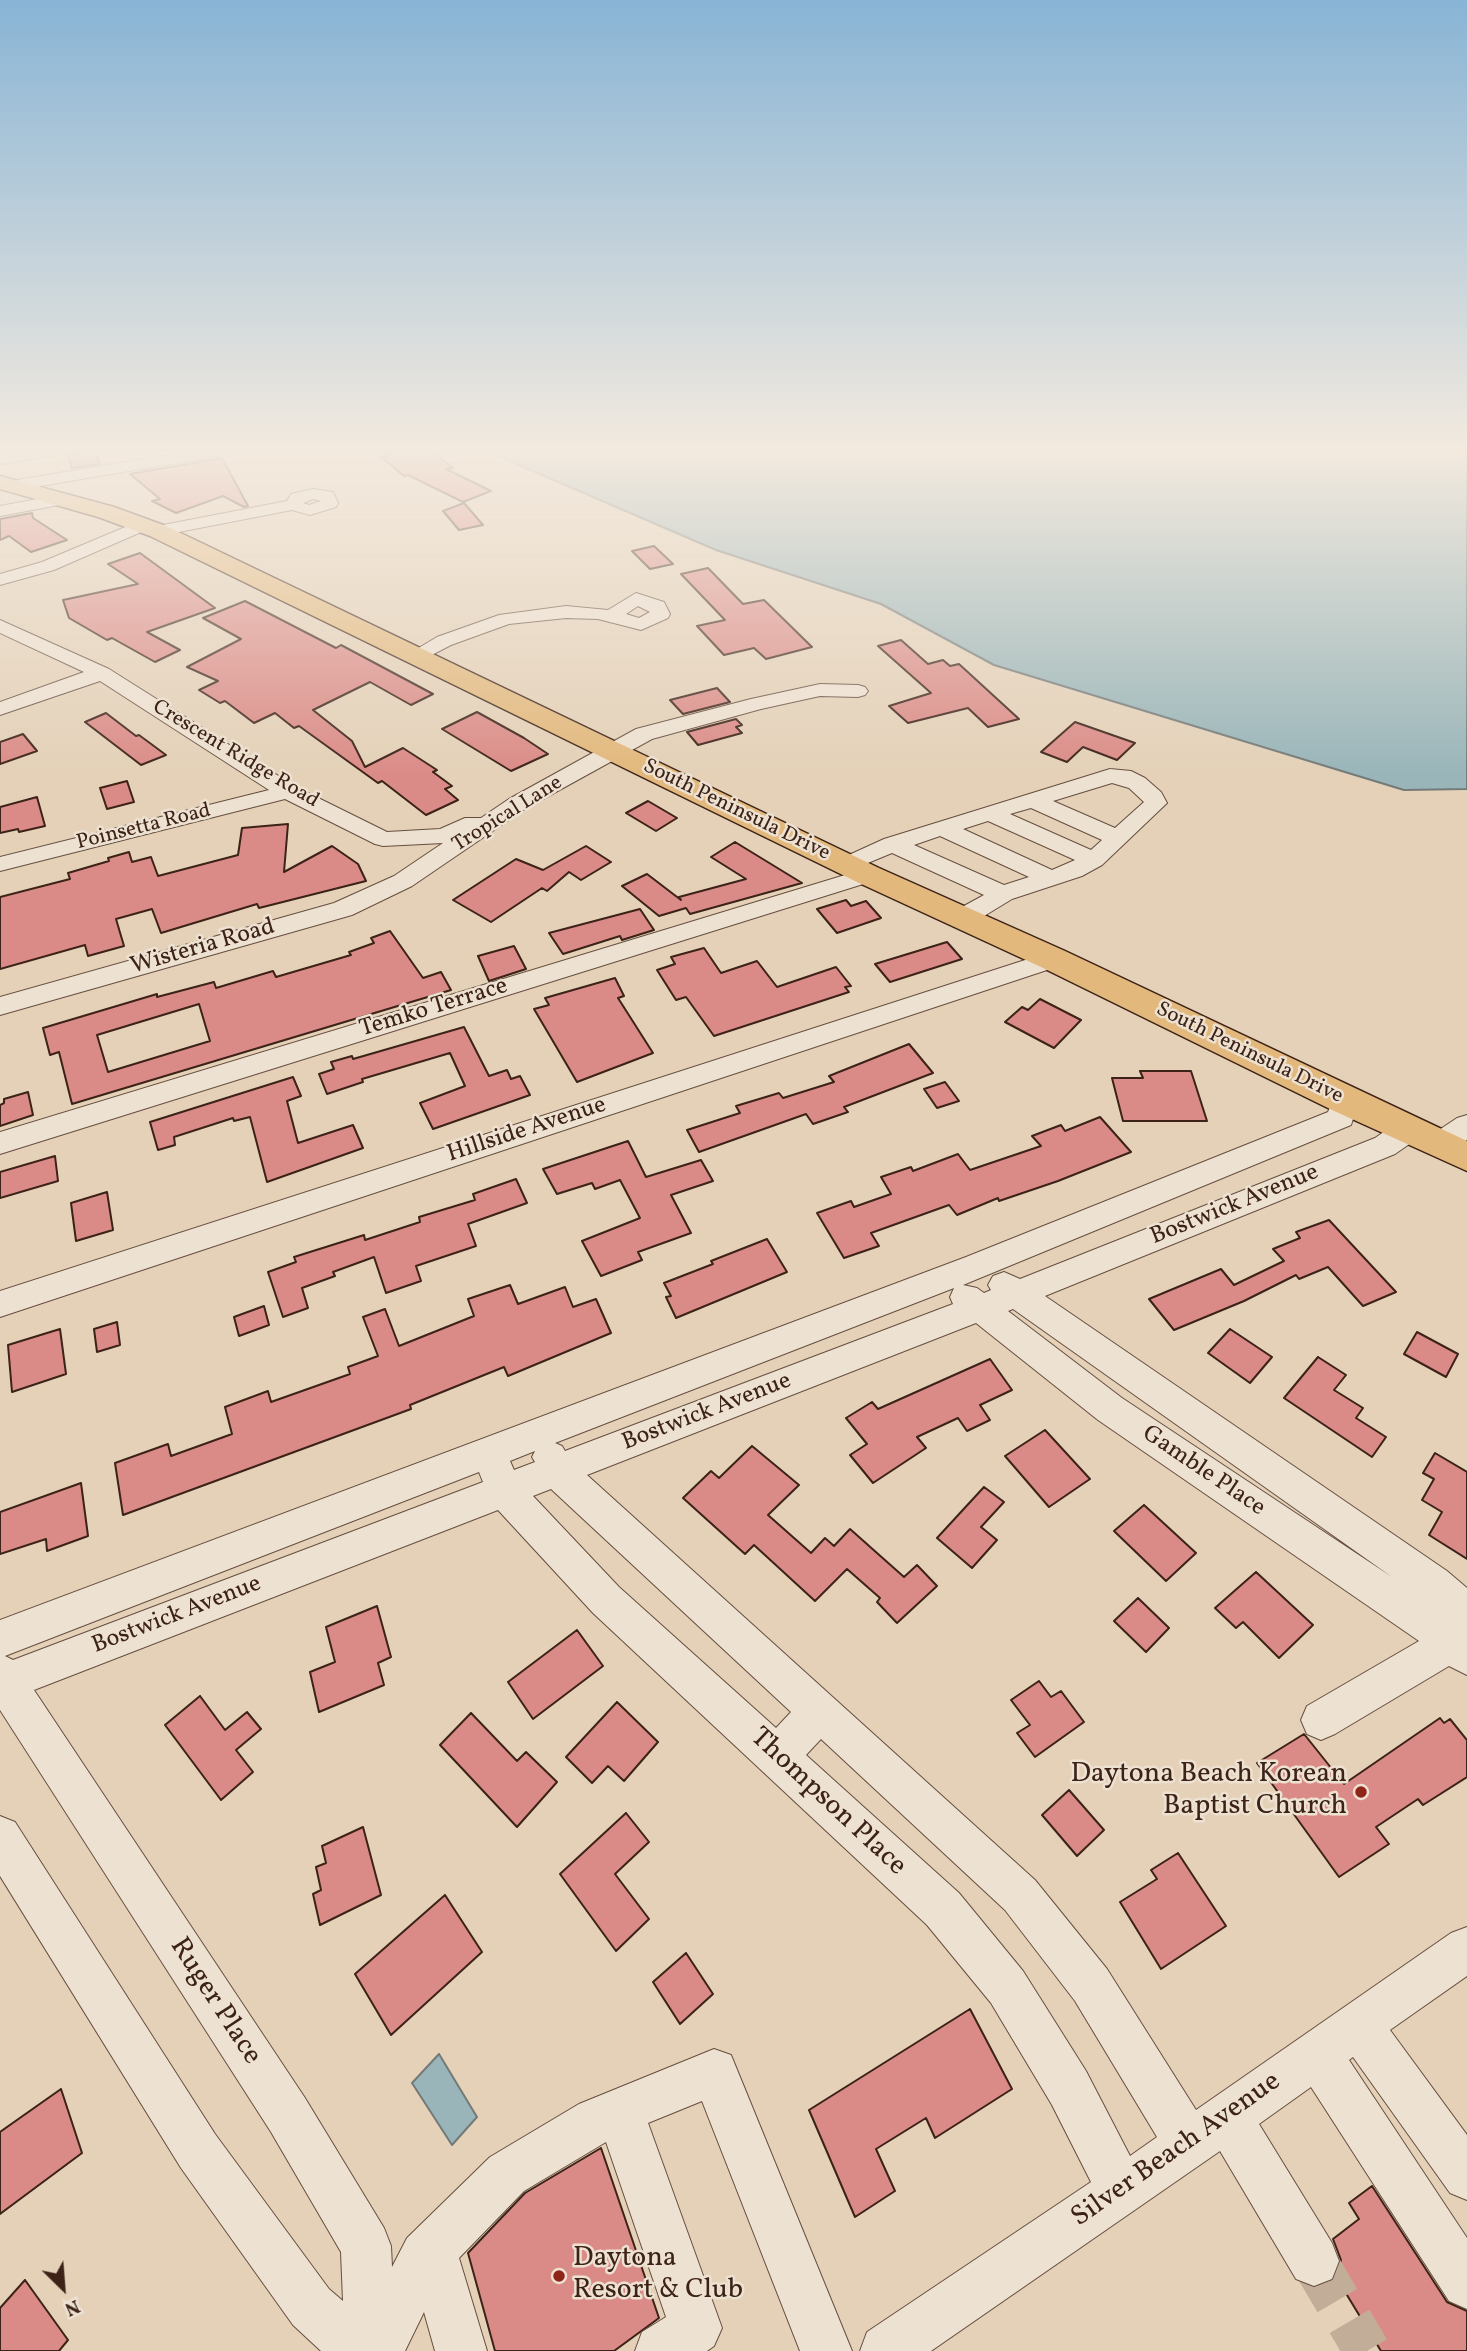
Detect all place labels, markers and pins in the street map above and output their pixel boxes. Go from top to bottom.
place label: Daytona Beach Korean Baptist Church [1070,1759,1347,1825]
marker: Daytona Beach Korean Baptist Church [1353,1784,1369,1800]
place label: Daytona Resort & Club [573,2243,743,2309]
marker: Daytona Resort & Club [551,2268,567,2284]

